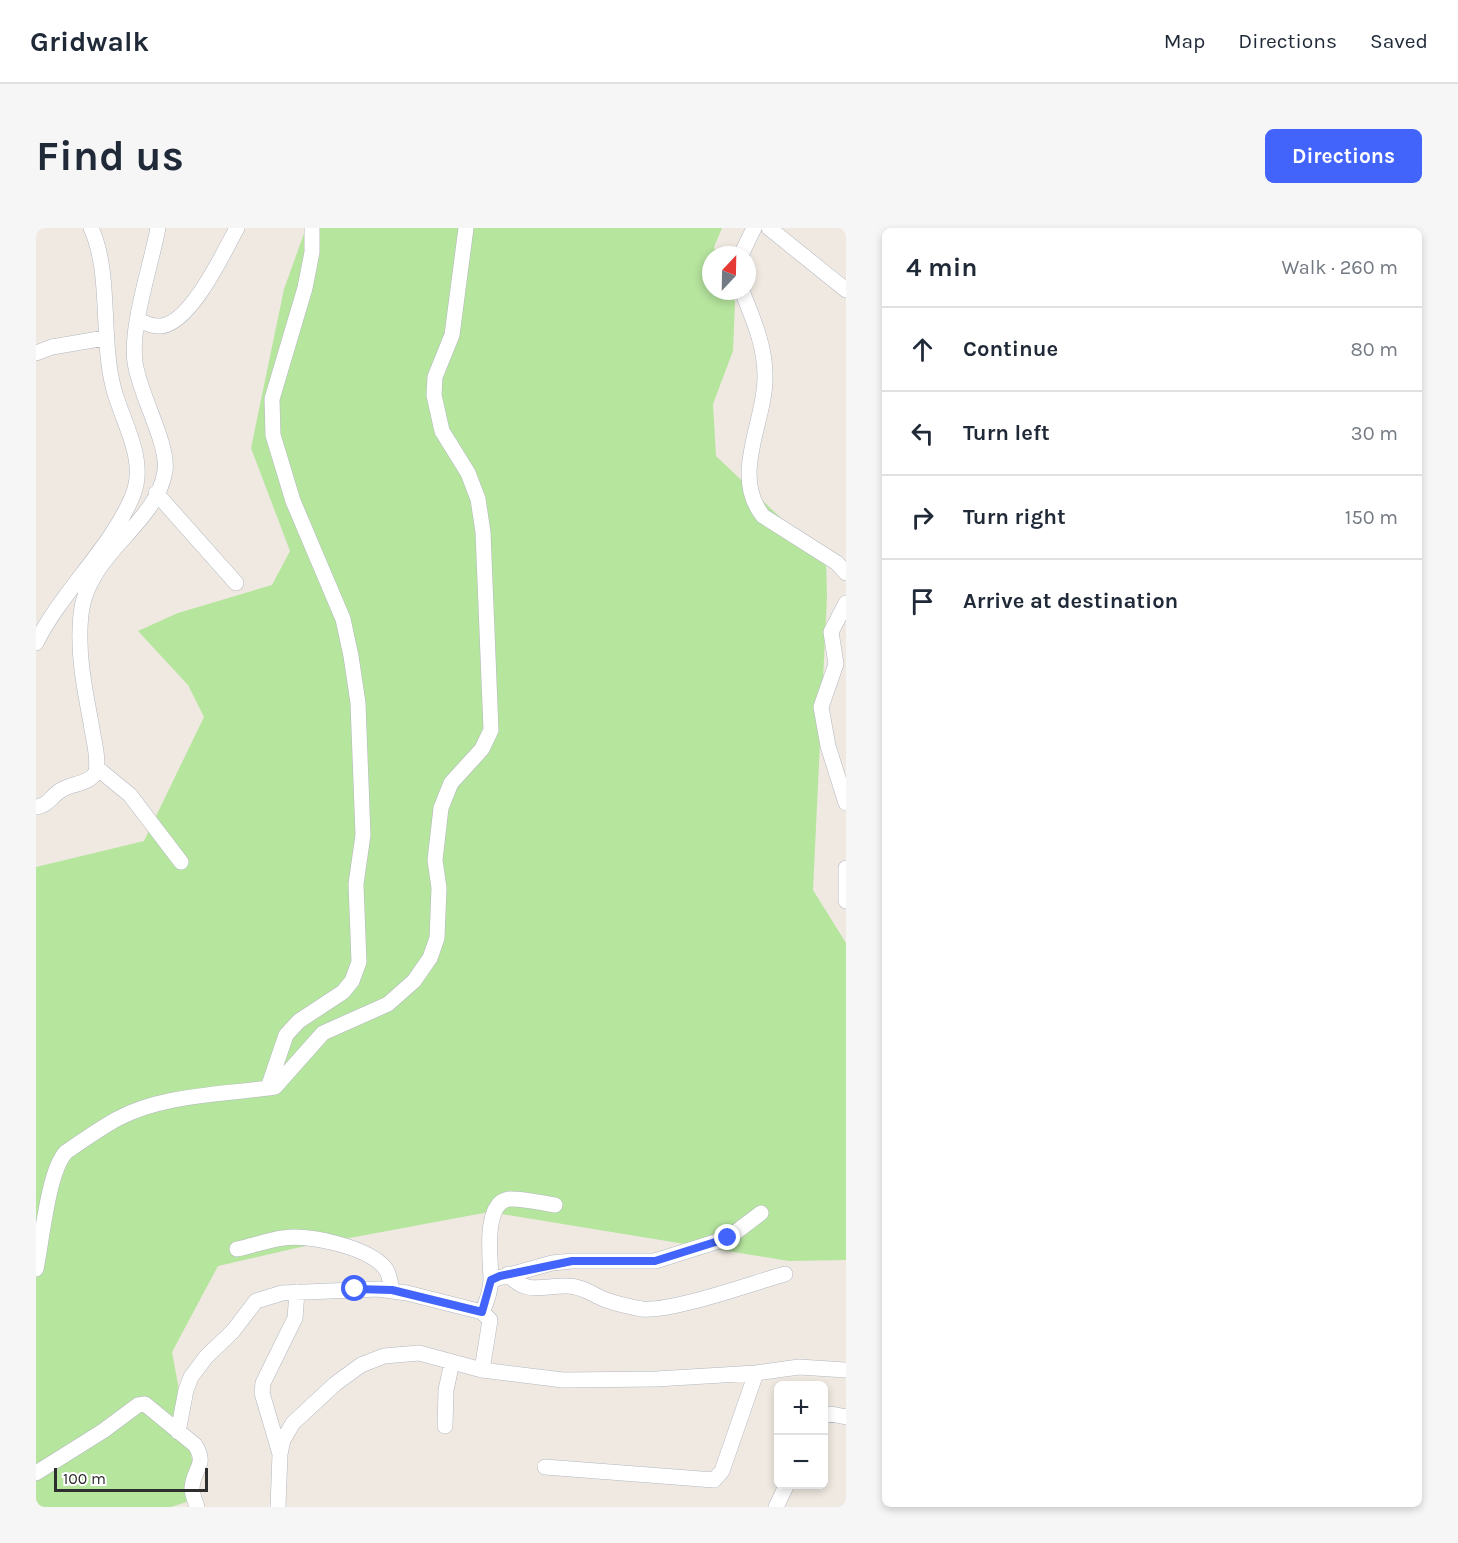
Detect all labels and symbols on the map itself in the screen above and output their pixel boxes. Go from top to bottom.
north arrow [702,246,756,300]
route end [714,1224,740,1250]
route start [341,1275,367,1301]
scale bar [54,1465,208,1492]

